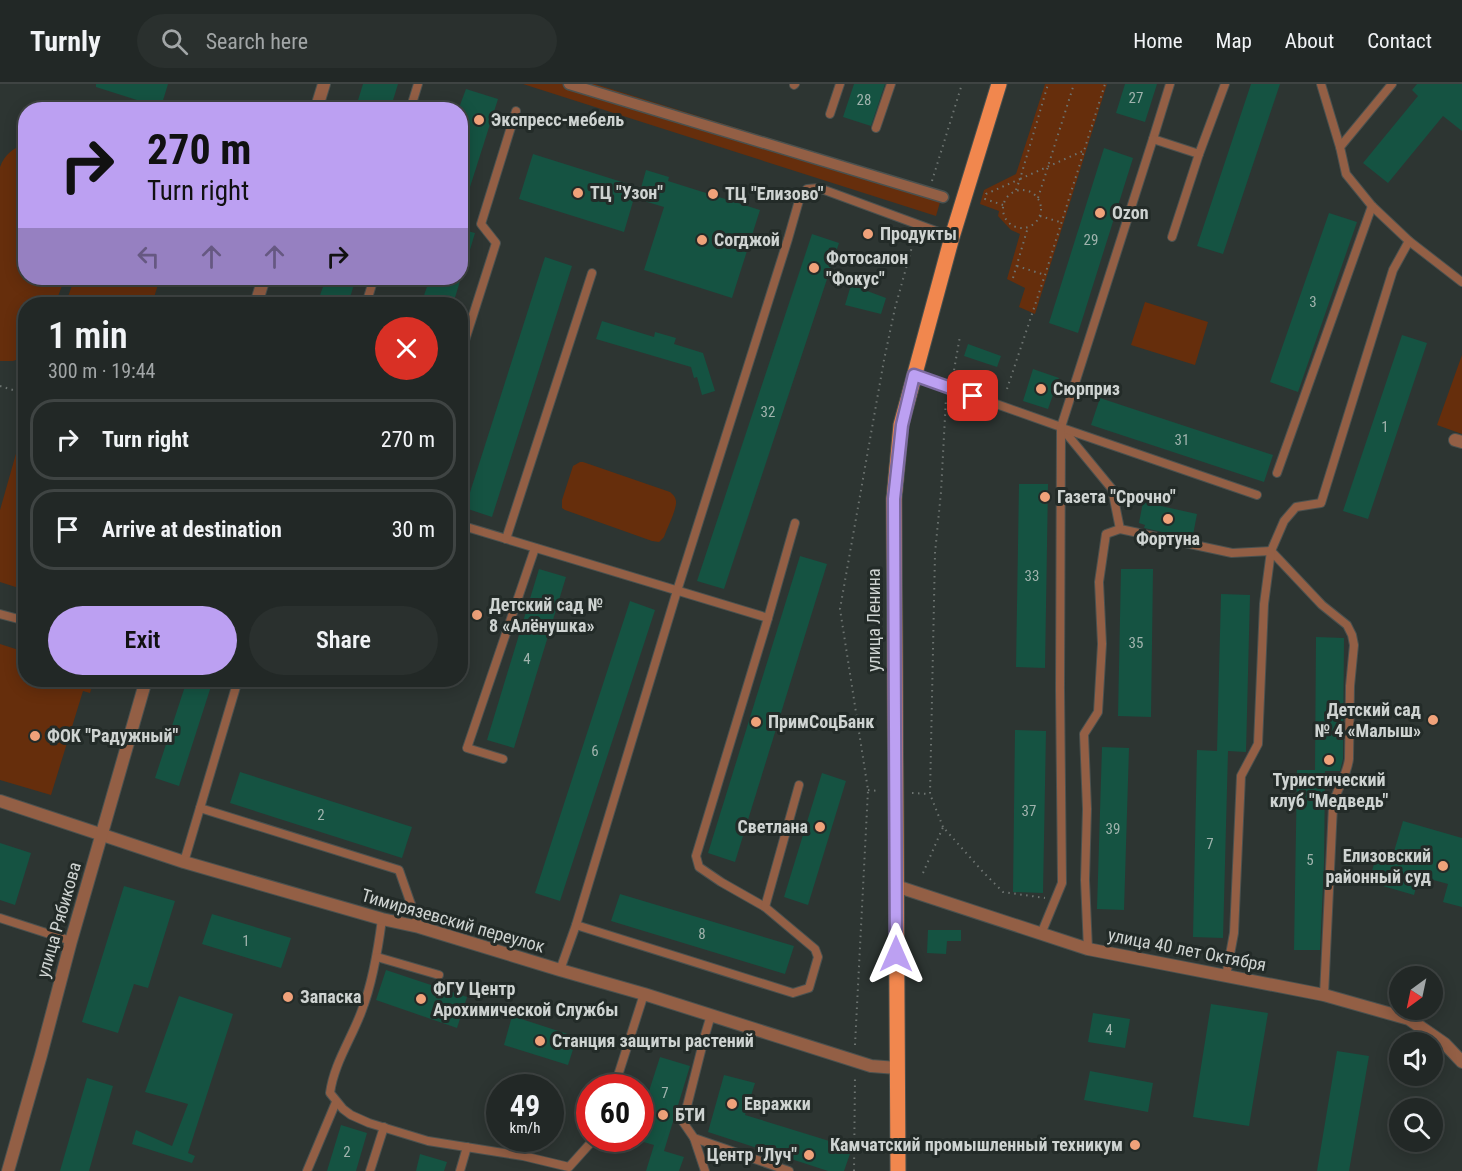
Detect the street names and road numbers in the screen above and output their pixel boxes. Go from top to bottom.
street label: улица Ленина [863,568,884,672]
street label: улица Рябикова [32,860,85,980]
street label: Тимирязевский переулок [359,884,548,957]
street label: улица 40 лет Октября [1106,924,1268,975]

